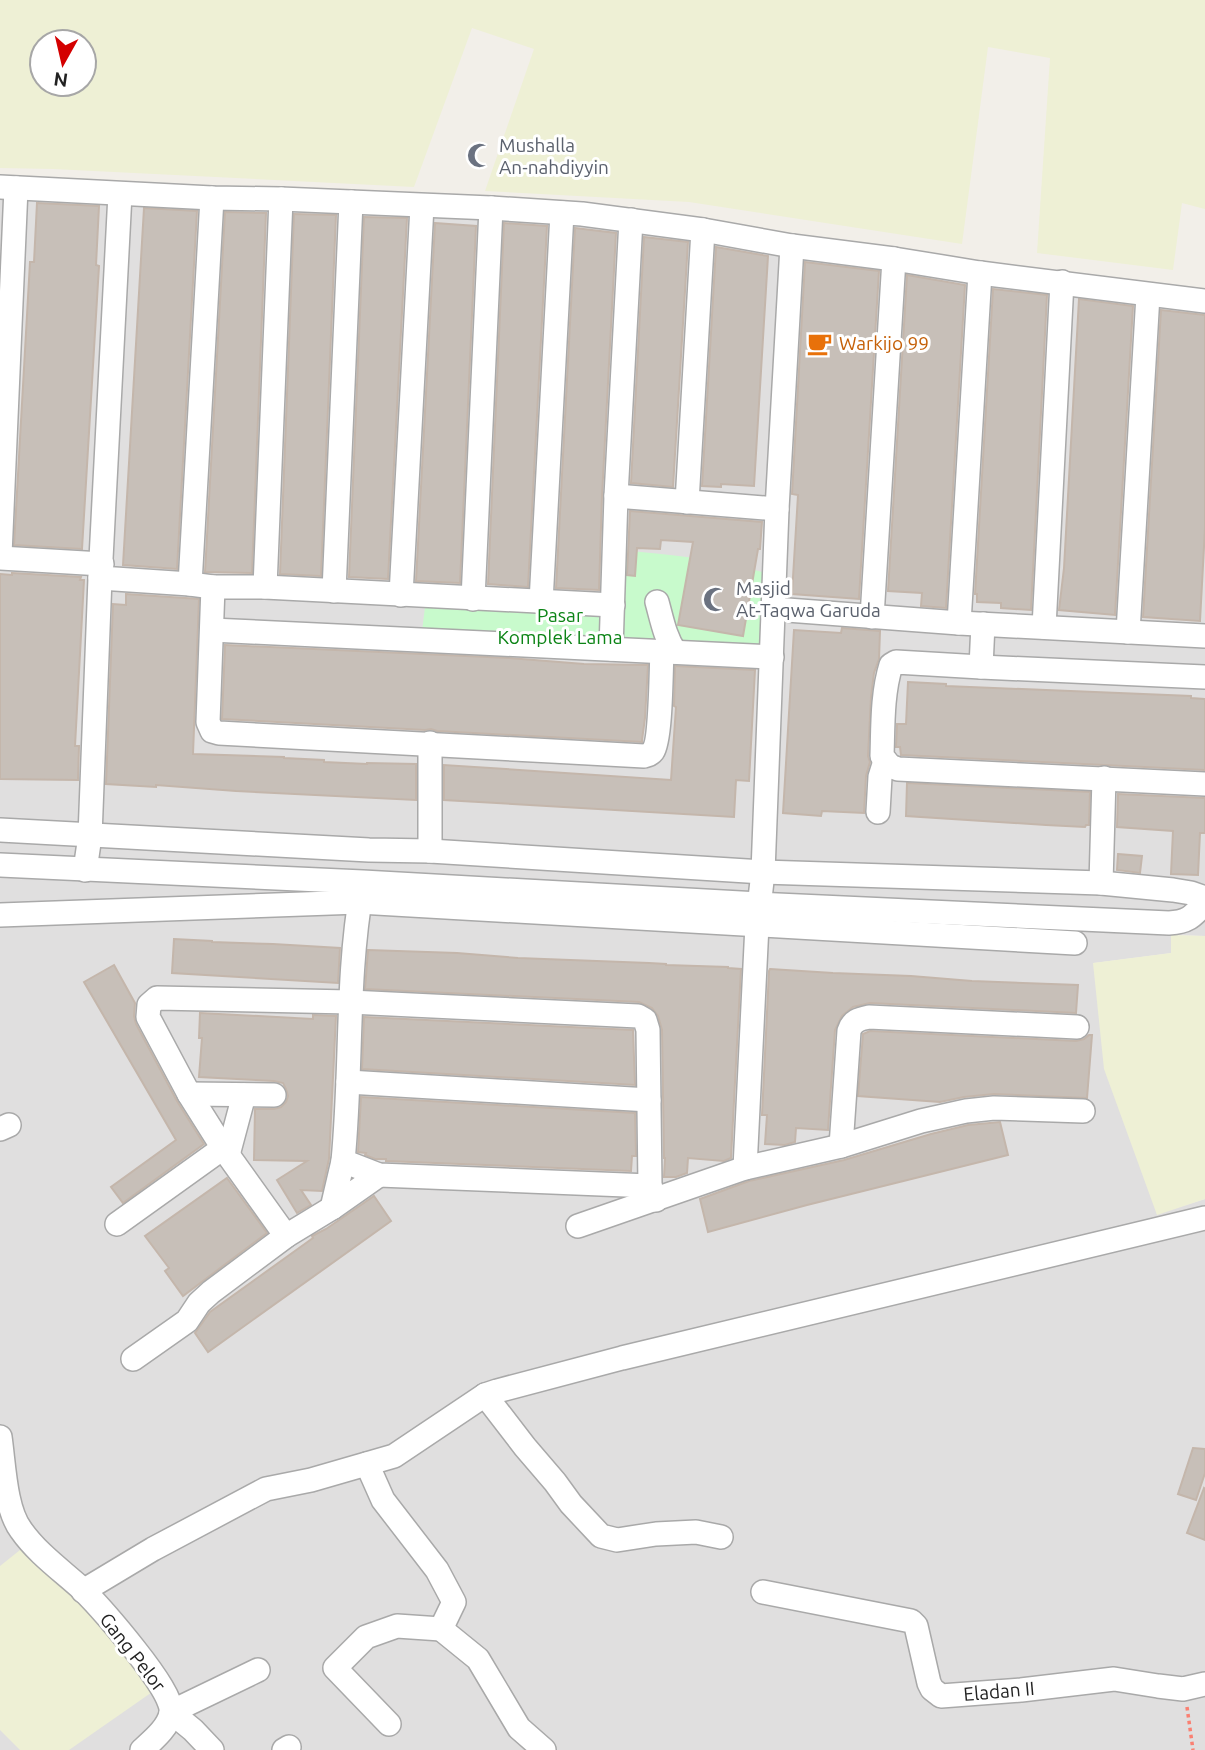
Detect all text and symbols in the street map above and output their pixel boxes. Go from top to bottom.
north arrow [28,28,98,98]
text: N [52,68,69,92]
place label: Mushalla An-nahdiyyin [499,134,609,178]
mosque icon: Mushalla An-nahdiyyin [465,142,493,170]
cafe icon: Warkijo 99 [805,329,833,357]
place label: Warkijo 99 [839,332,929,354]
place label: Masjid At-Taqwa Garuda [736,577,881,621]
mosque icon: Masjid At-Taqwa Garuda [702,585,730,613]
park label: Pasar Komplek Lama [498,604,622,648]
street label: Gang Pelor [96,1608,170,1696]
street label: Eladan II [963,1677,1035,1705]

